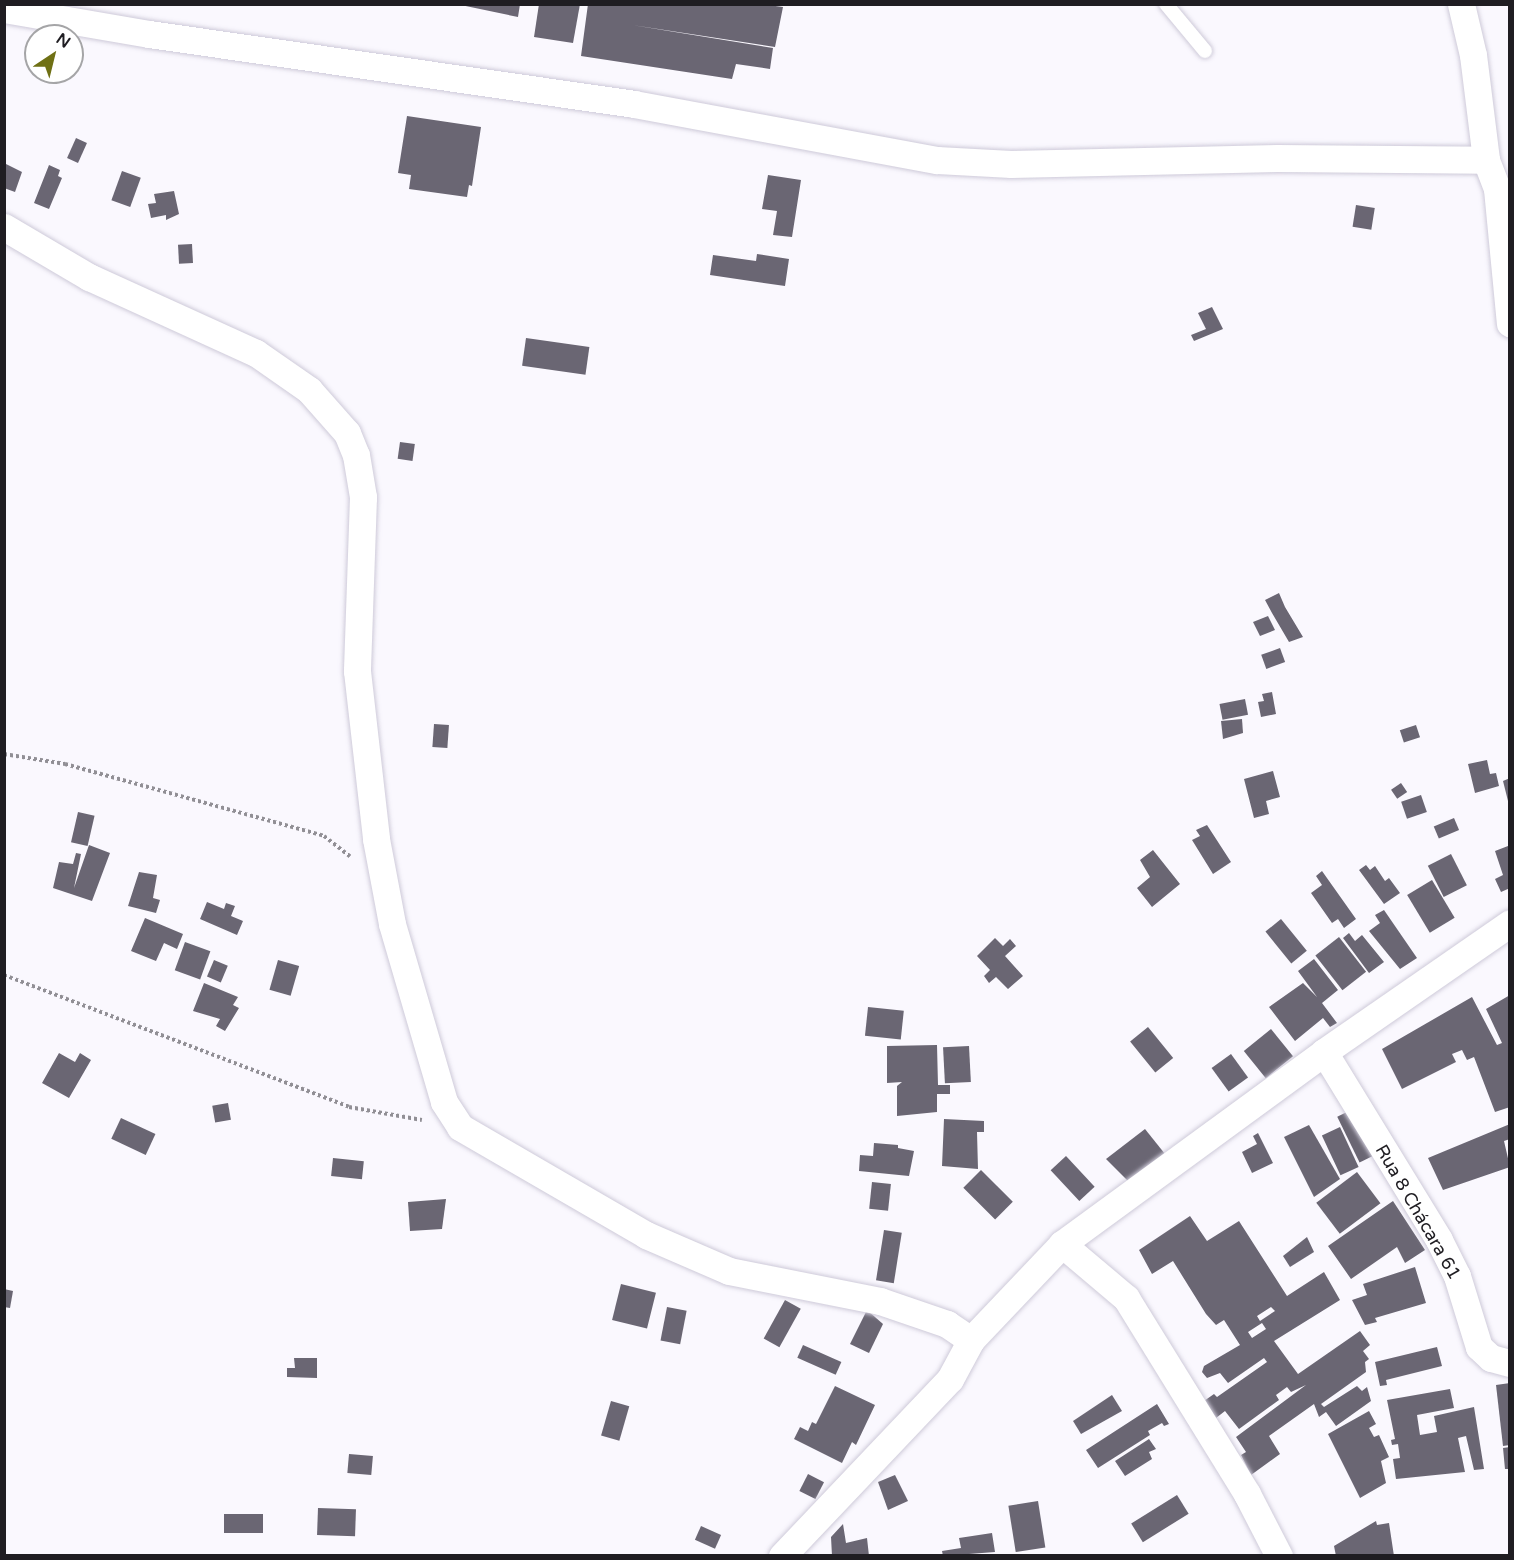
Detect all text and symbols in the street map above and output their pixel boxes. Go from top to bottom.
north arrow [24,24,84,84]
text: N [52,29,74,53]
street label: Rua 8 Chácara 61 [1371,1141,1465,1283]

